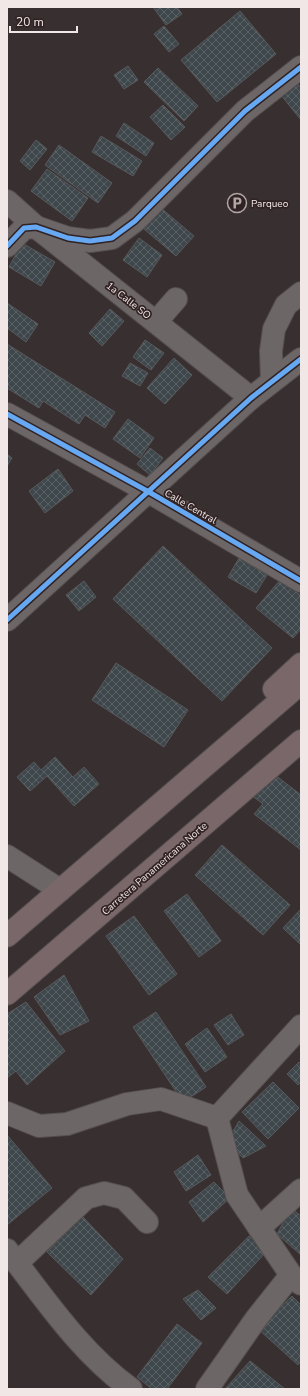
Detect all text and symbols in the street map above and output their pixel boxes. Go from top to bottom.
scale bar [10,8,77,34]
text: 20 m [16,14,44,30]
parking icon: Parqueo [226,192,248,214]
place label: Parqueo [251,197,289,211]
street label: 1a Calle SO [103,279,154,323]
street label: Calle Central [162,486,219,528]
street label: Carretera Panamericana Norte [99,819,210,919]

